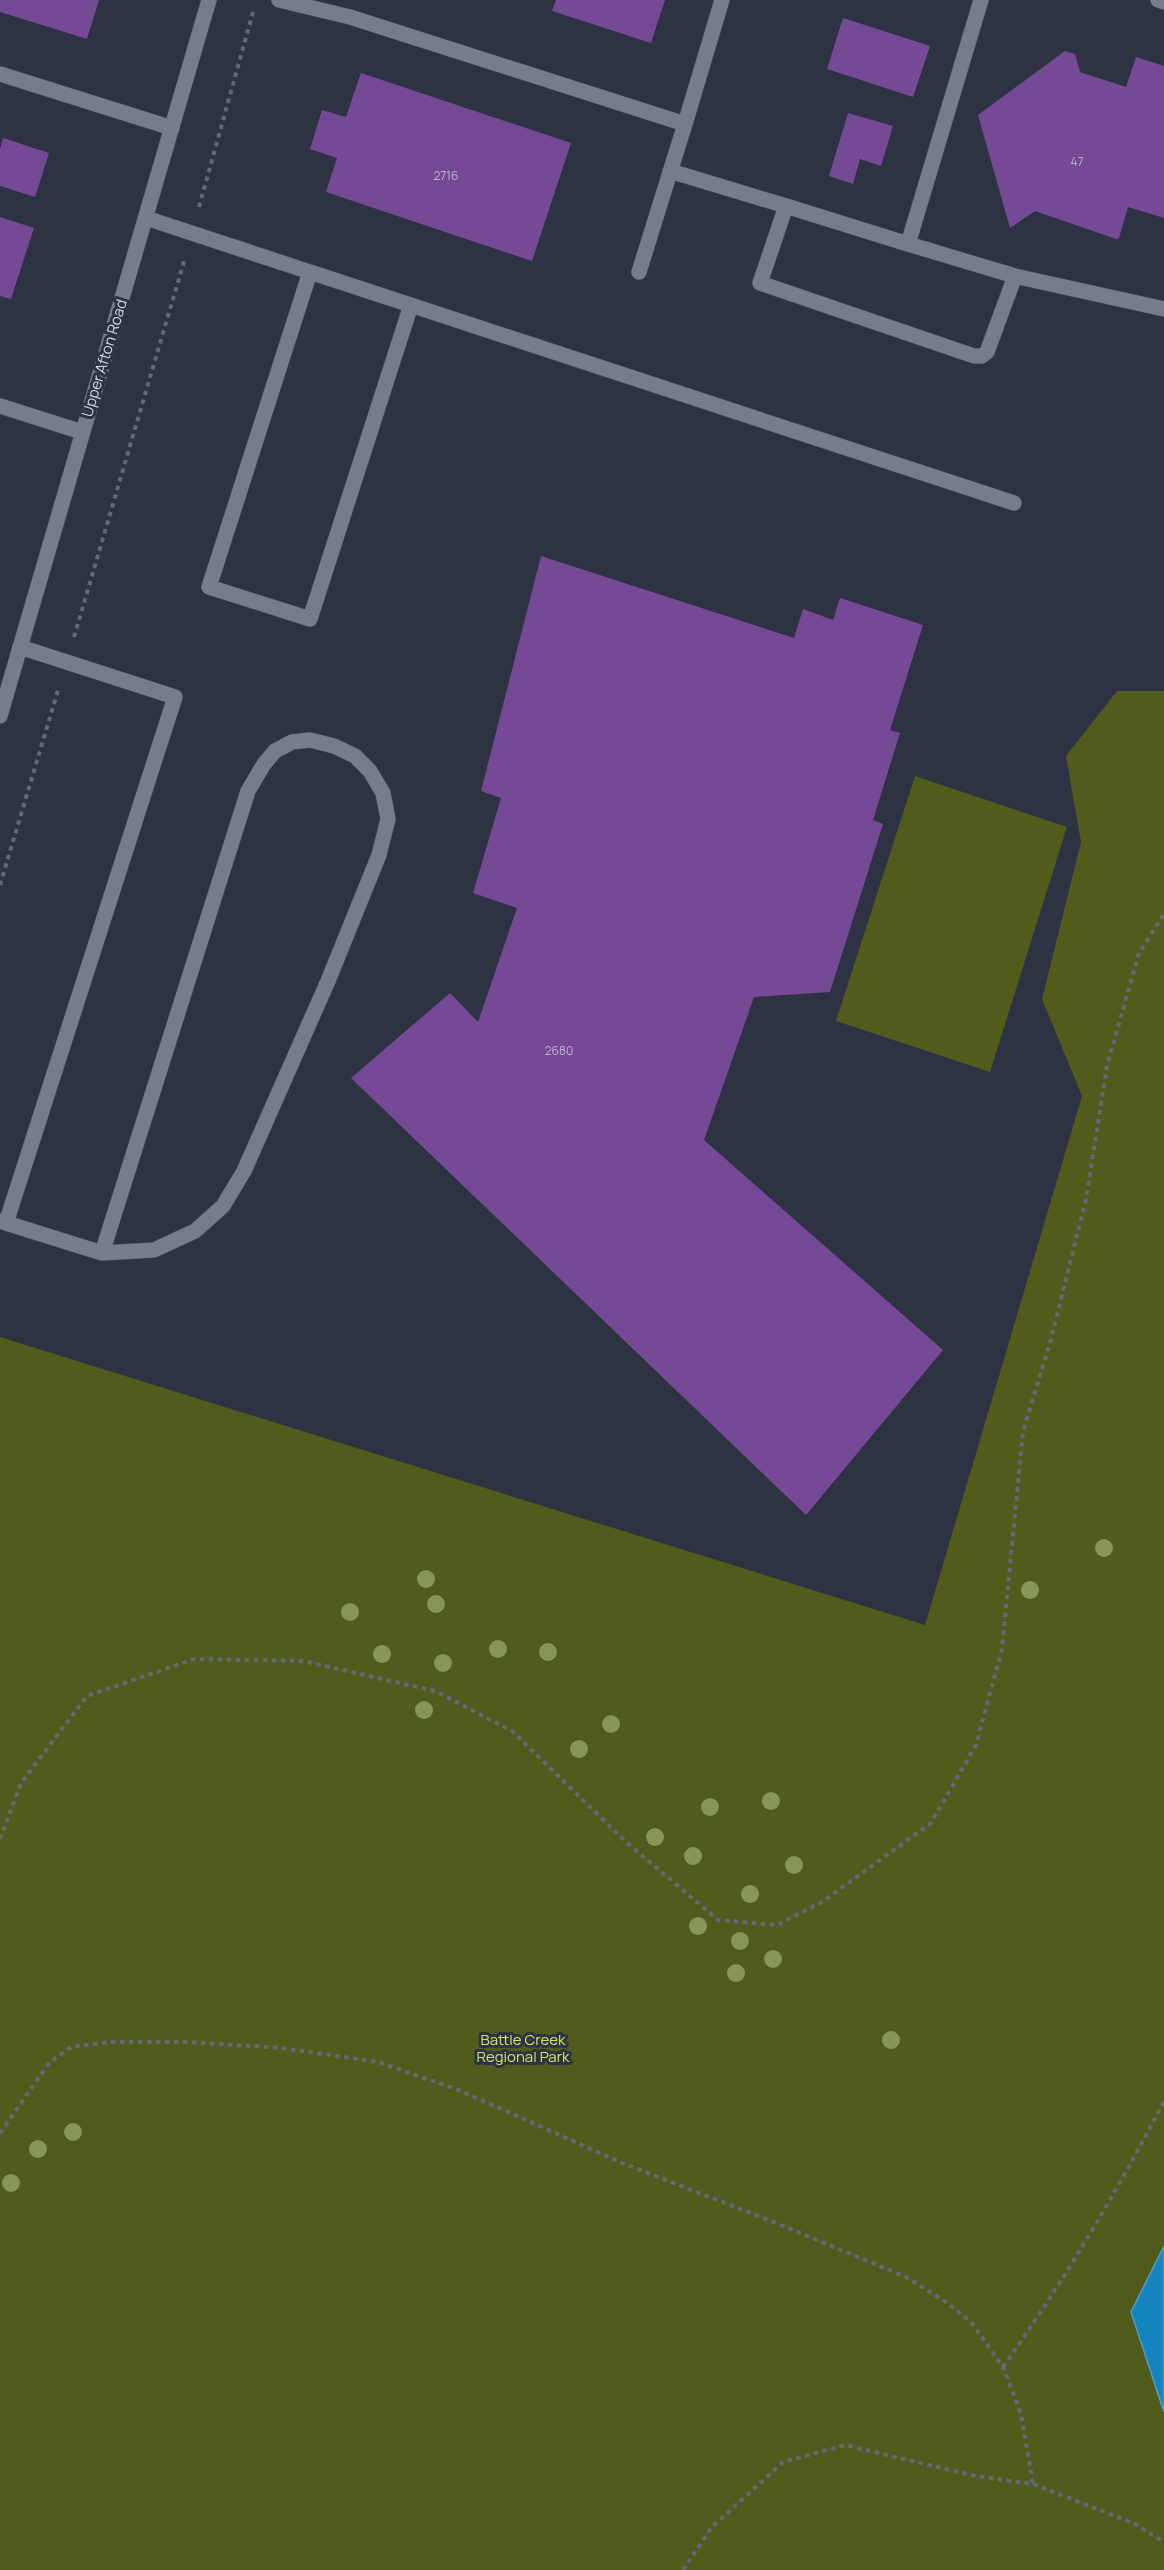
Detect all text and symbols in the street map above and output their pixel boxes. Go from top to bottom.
house number: 47 [1070,153,1084,170]
house number: 2716 [434,167,459,184]
street label: Upper Afton Road [76,297,132,419]
house number: 2680 [545,1042,573,1059]
park label: Battle Creek Regional Park [476,2029,570,2067]

